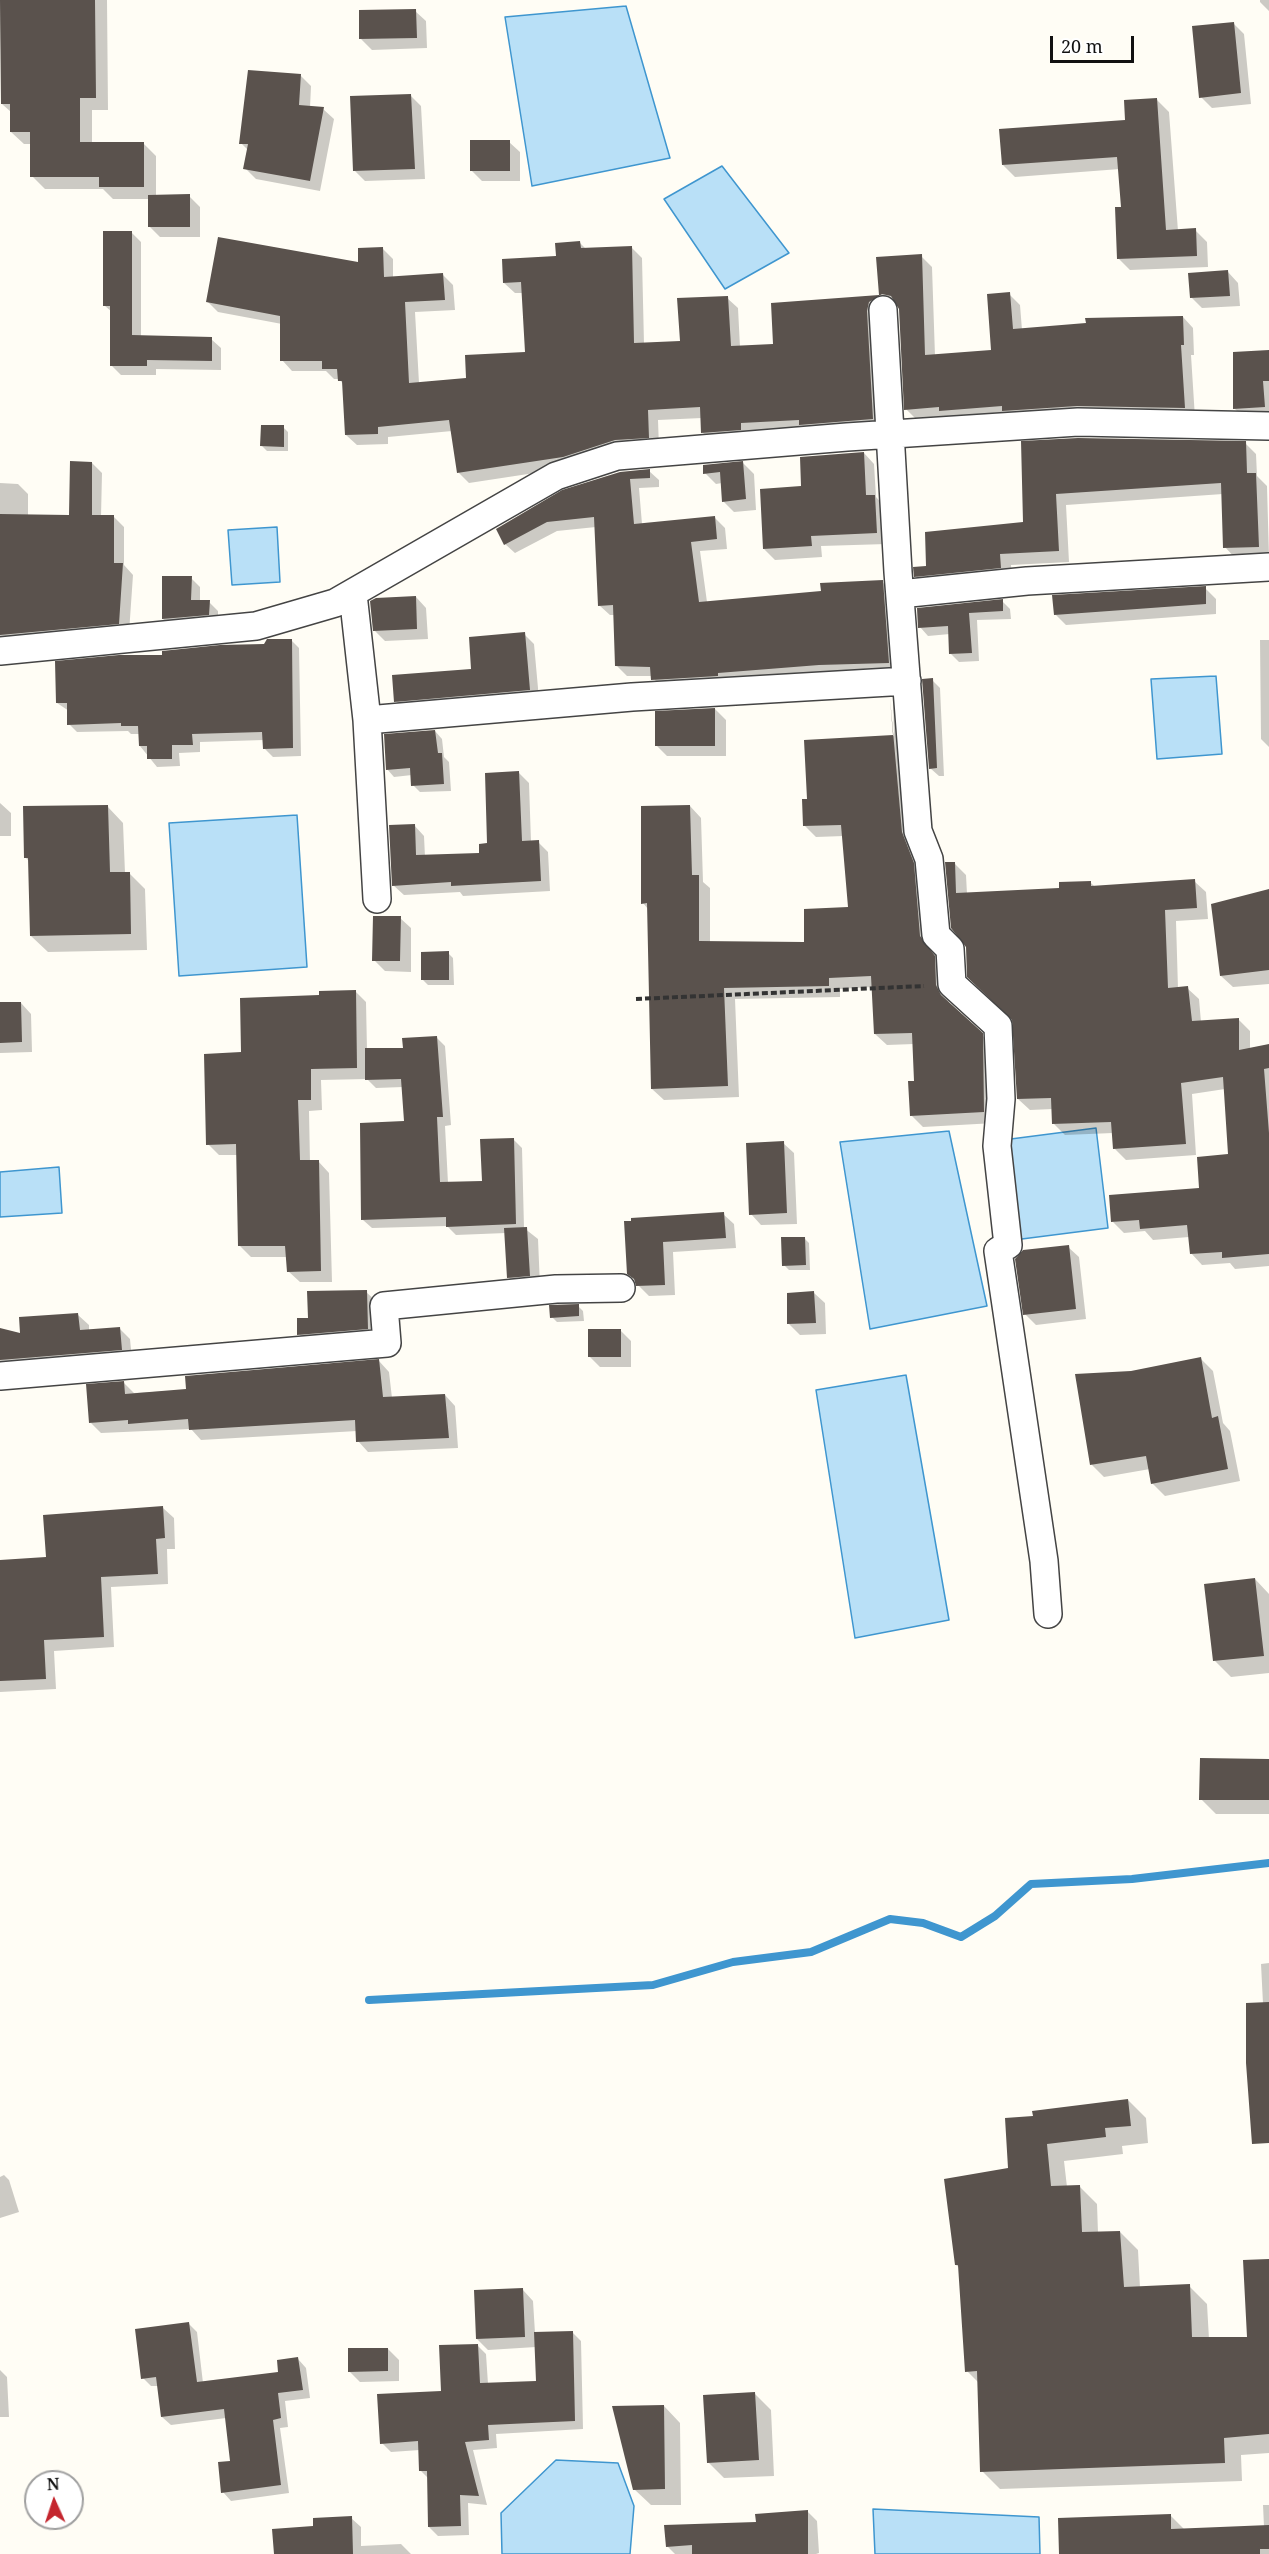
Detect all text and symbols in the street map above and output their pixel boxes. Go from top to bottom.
scale bar [1053,24,1137,62]
text: 20 m [1061,34,1103,58]
north arrow [24,2470,84,2530]
text: N [46,2473,60,2495]

